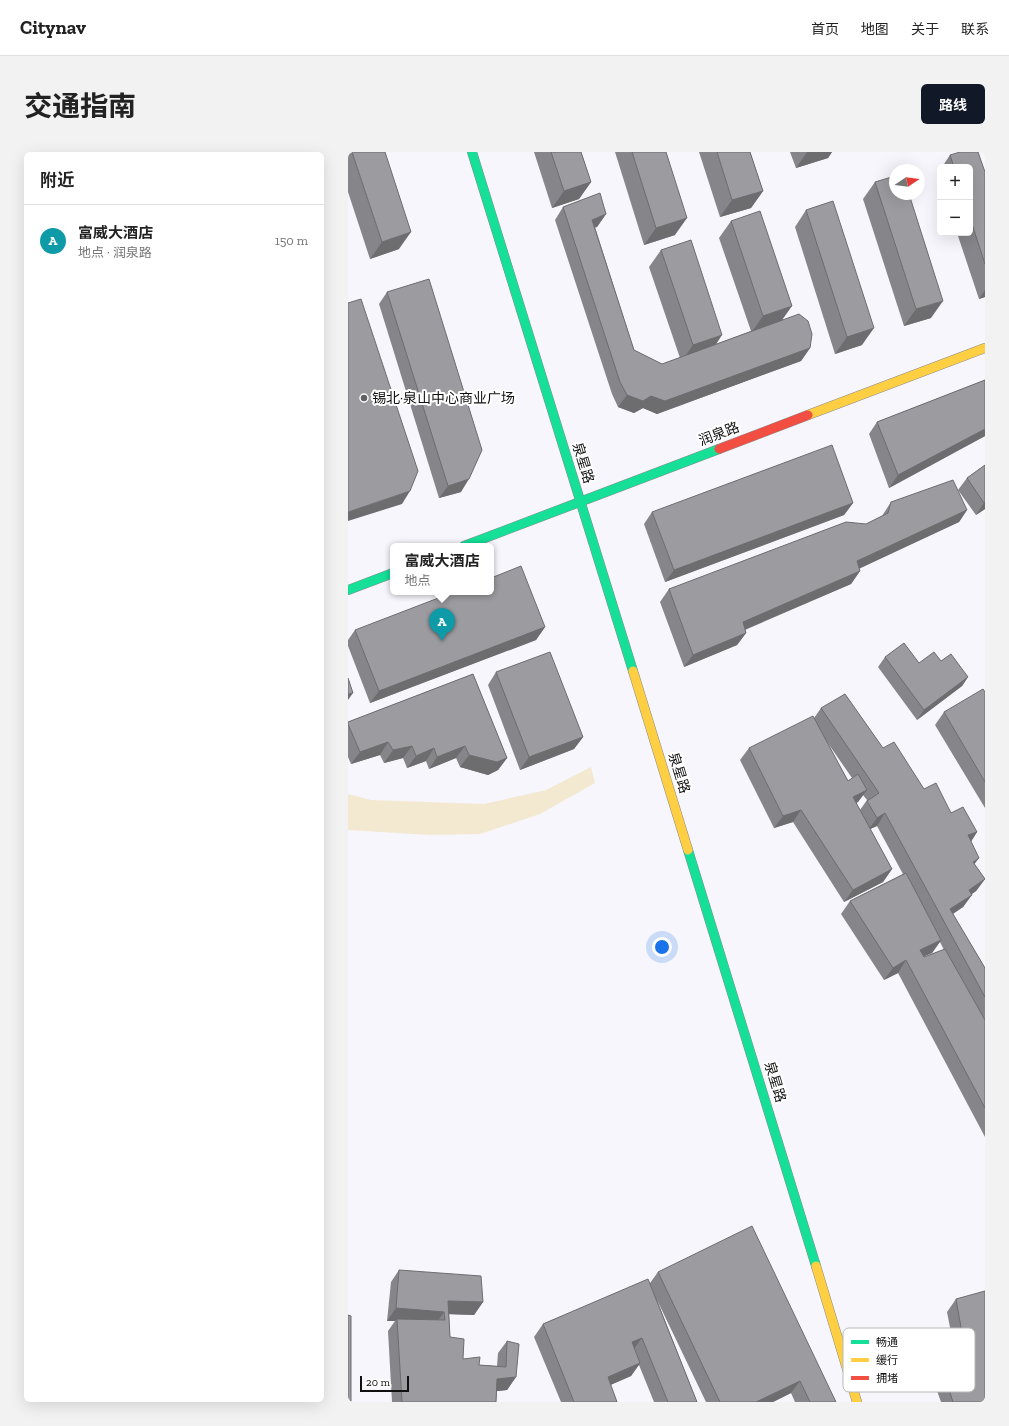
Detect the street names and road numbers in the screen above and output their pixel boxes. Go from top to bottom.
street label: 润泉路 [696,419,742,449]
street label: 泉星路 [569,440,597,486]
street label: 泉星路 [665,750,693,796]
street label: 泉星路 [761,1059,789,1105]

